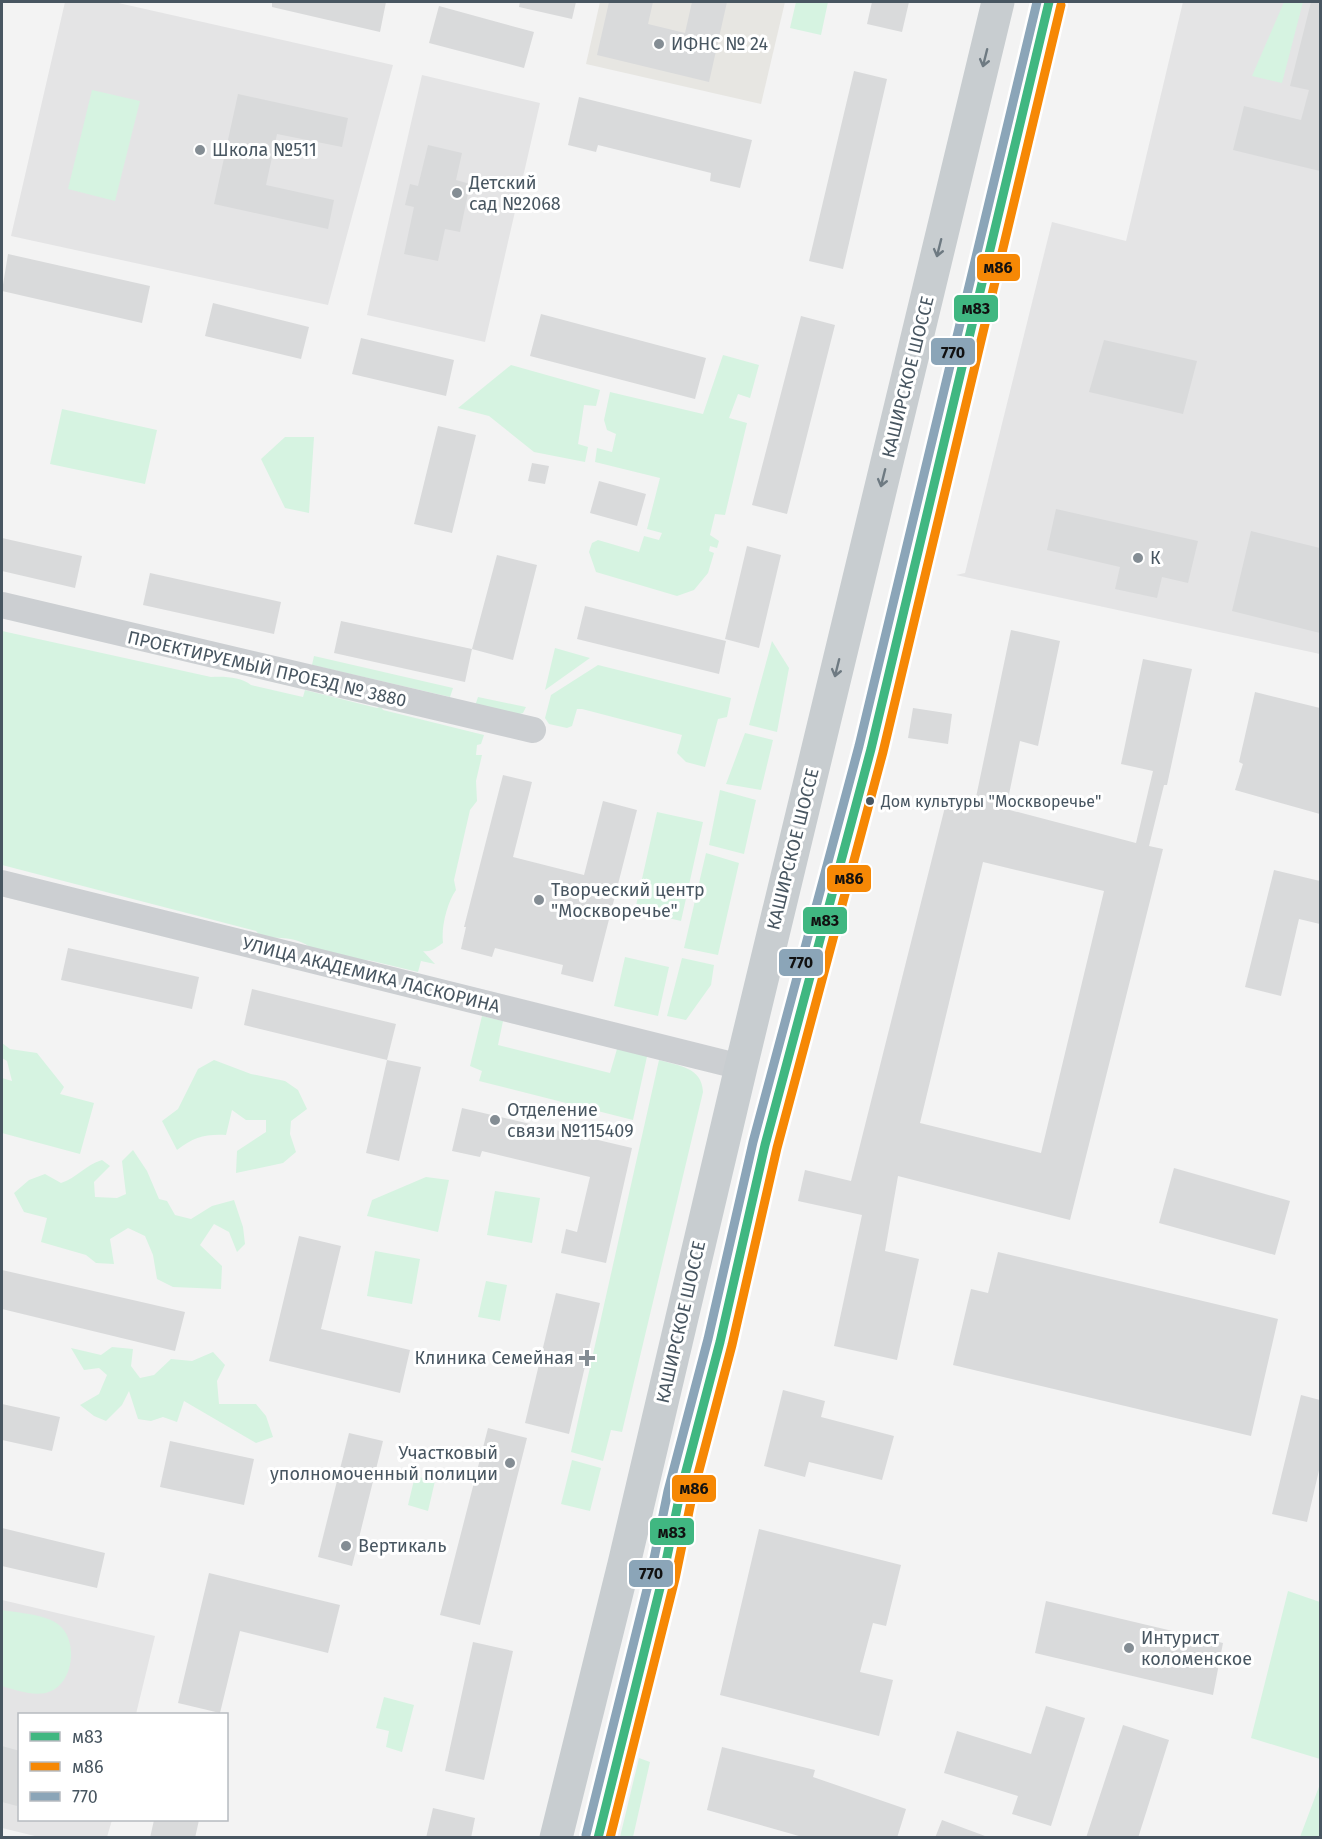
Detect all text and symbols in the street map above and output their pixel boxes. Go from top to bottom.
place label: ИФНС № 24 [671,33,769,55]
marker: ИФНС № 24 [652,37,666,51]
one-way arrow [978,49,990,68]
place label: Школа №511 [212,139,317,161]
marker: Школа №511 [193,143,207,157]
place label: Детский сад №2068 [468,172,561,215]
marker: Детский сад №2068 [450,186,464,200]
one-way arrow [932,238,944,257]
line badge: м86 [976,253,1021,282]
text: м86 [983,258,1013,277]
street label: КАШИРСКОЕ ШОССЕ [877,294,939,460]
line badge: м83 [953,294,999,323]
text: м83 [962,299,990,318]
line badge: 770 [930,337,976,366]
text: 770 [941,343,965,362]
one-way arrow [877,468,888,487]
place label: К [1150,547,1161,569]
marker: К [1131,551,1145,565]
street label: ПРОЕКТИРУЕМЫЙ ПРОЕЗД № 3880 [125,626,409,712]
one-way arrow [831,658,843,677]
street label: КАШИРСКОЕ ШОССЕ [762,766,824,932]
place label: Дом культуры "Москворечье" [880,792,1101,811]
marker: Дом культуры "Москворечье" [864,795,876,807]
line badge: м86 [826,864,872,893]
text: м86 [834,869,864,888]
place label: Творческий центр "Москворечье" [551,879,705,922]
marker: Творческий центр "Москворечье" [532,893,546,907]
line badge: м83 [802,906,848,935]
text: м83 [811,911,839,930]
street label: УЛИЦА АКАДЕМИКА ЛАСКОРИНА [240,932,503,1018]
line badge: 770 [778,948,824,977]
text: 770 [789,953,813,972]
place label: Отделение связи №115409 [507,1099,634,1142]
marker: Отделение связи №115409 [488,1113,502,1127]
street label: КАШИРСКОЕ ШОССЕ [652,1239,710,1405]
place label: Клиника Семейная [415,1347,574,1369]
marker: Клиника Семейная [578,1349,596,1367]
place label: Участковый уполномоченный полиции [270,1442,498,1485]
marker: Участковый уполномоченный полиции [503,1456,517,1470]
line badge: м86 [671,1474,717,1503]
text: м86 [679,1479,709,1498]
line badge: м83 [649,1517,695,1546]
text: м83 [658,1523,686,1542]
place label: Вертикаль [358,1535,446,1557]
marker: Вертикаль [339,1539,353,1553]
line badge: 770 [628,1559,674,1588]
text: 770 [639,1564,663,1583]
place label: Интурист коломенское [1141,1627,1252,1670]
marker: Интурист коломенское [1122,1641,1136,1655]
legend [18,1713,228,1821]
text: м83 [72,1726,103,1748]
text: м86 [72,1756,104,1778]
text: 770 [72,1786,98,1808]

